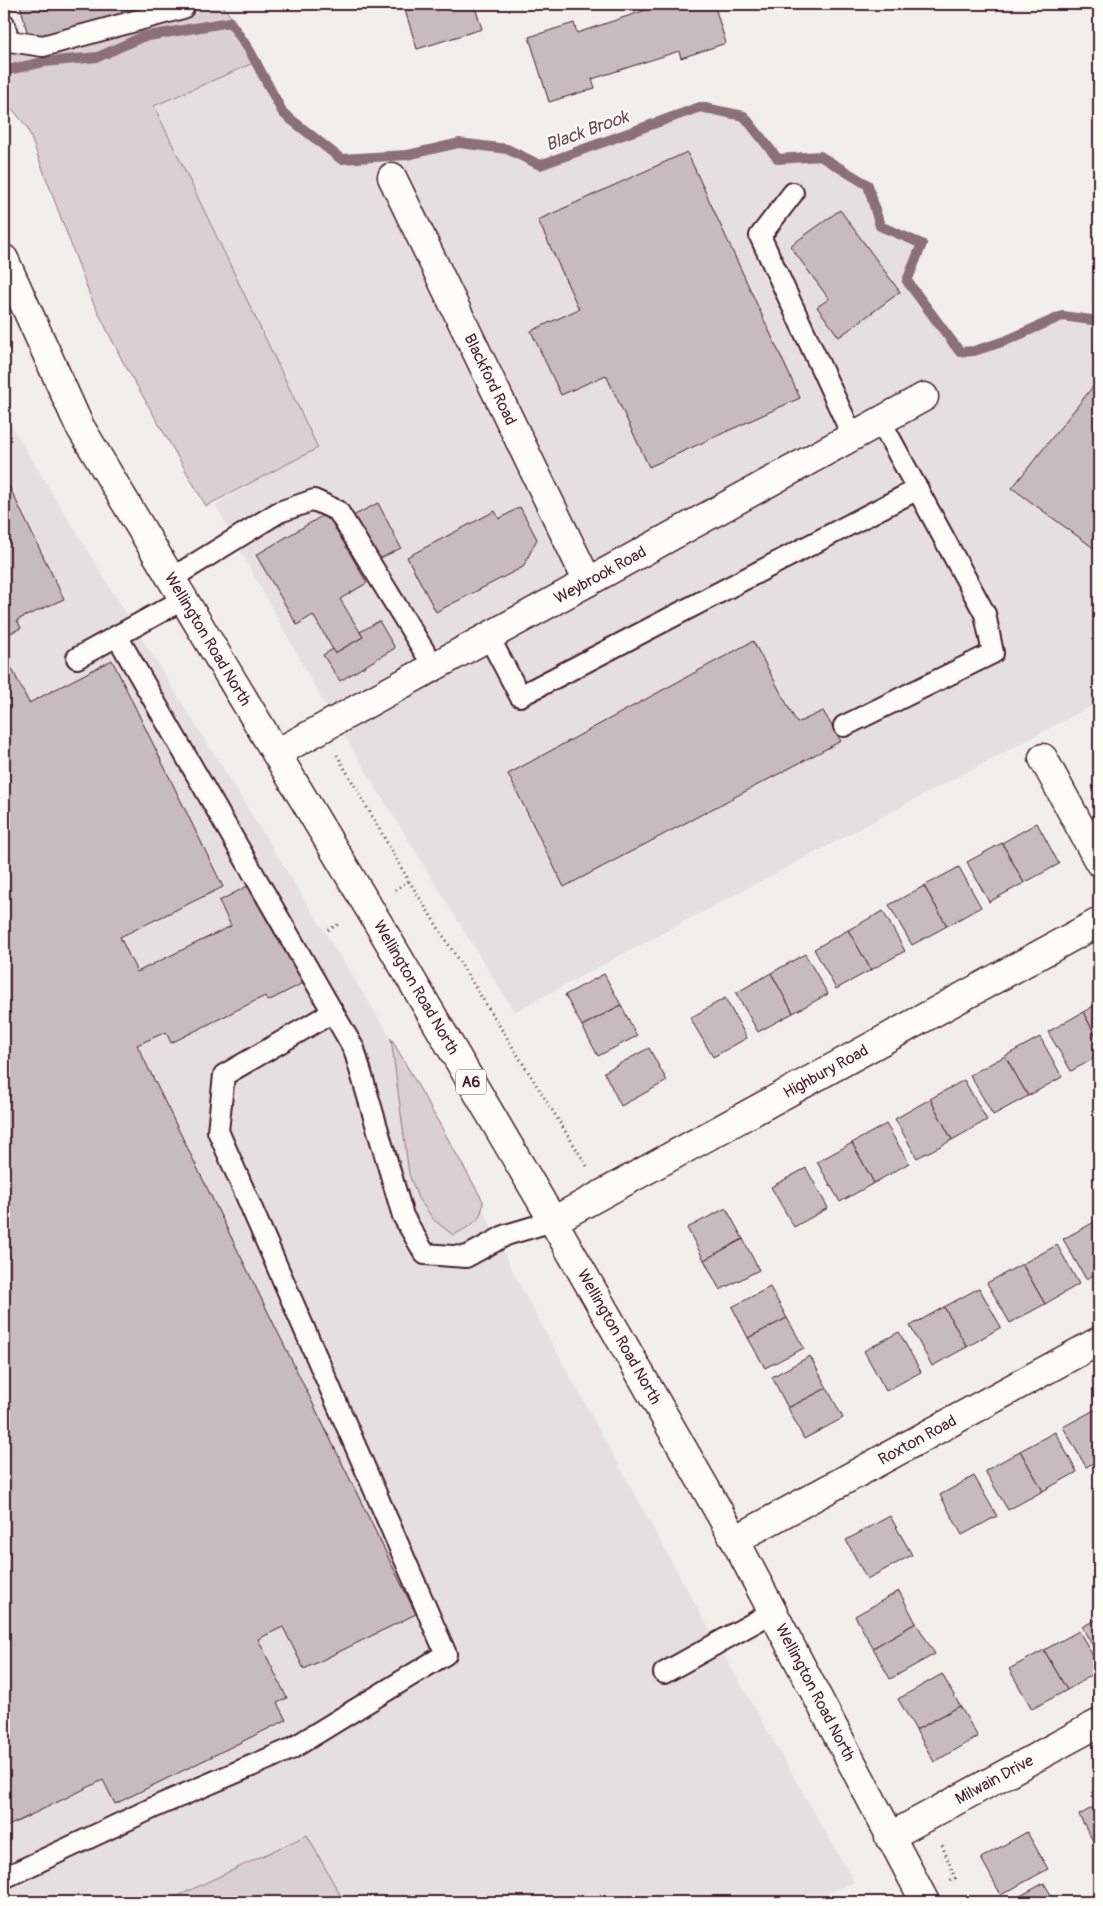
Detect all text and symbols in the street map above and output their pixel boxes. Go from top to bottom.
water label: Black Brook [542,105,633,157]
street label: Blackford Road [459,331,521,429]
street label: Weybrook Road [551,542,650,609]
street label: Wellington Road North [160,569,255,710]
street label: Wellington Road North [369,917,463,1058]
street label: Highbury Road [780,1040,872,1103]
road number: A6 [456,1070,486,1094]
street label: Wellington Road North [573,1266,666,1408]
street label: Roxton Road [875,1411,960,1470]
street label: Wellington Road North [771,1620,859,1764]
street label: Milwain Drive [952,1750,1037,1809]

